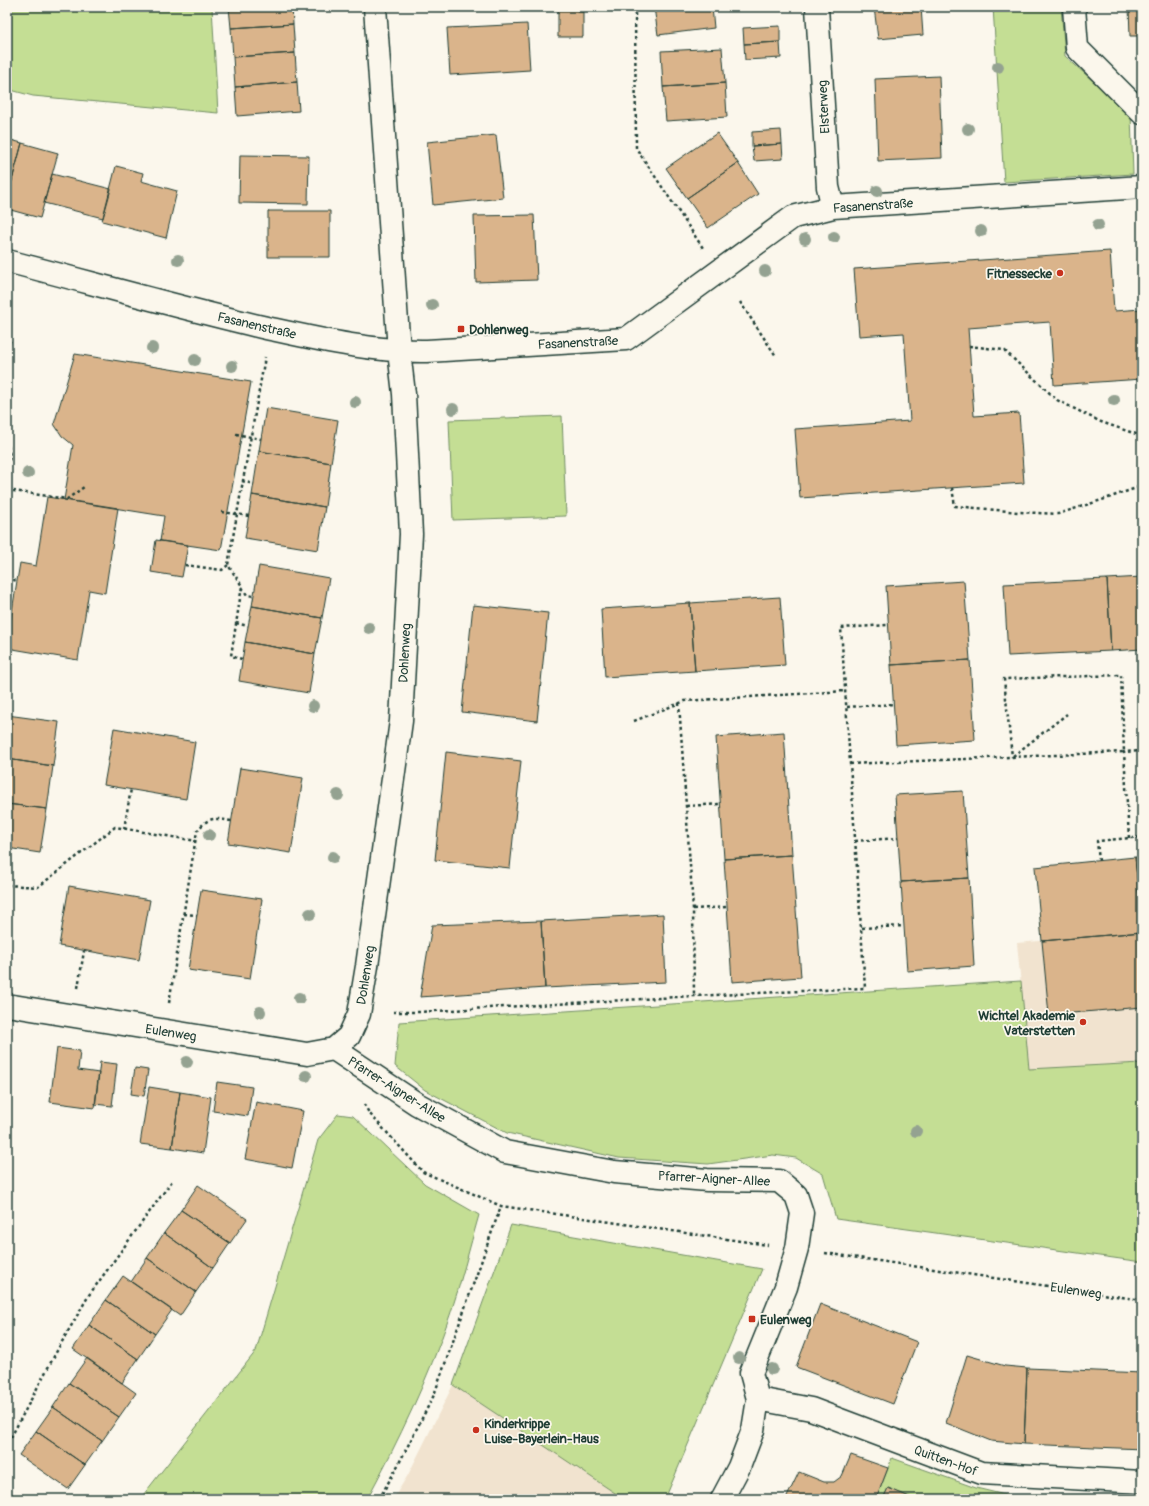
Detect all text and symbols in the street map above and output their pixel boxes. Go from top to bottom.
street label: Elsterweg [815,79,833,134]
street label: Fasanenstraße [832,195,914,217]
place label: Fitnessecke [986,266,1053,282]
marker: Fitnessecke [1055,268,1065,278]
street label: Fasanenstraße [216,309,298,343]
place label: Dohlenweg [469,322,529,338]
marker: Dohlenweg [456,324,466,334]
street label: Fasanenstraße [537,333,619,353]
street label: Dohlenweg [395,622,415,683]
street label: Dohlenweg [353,944,379,1006]
place label: Wichtel Akademie Vaterstetten [978,1008,1076,1039]
marker: Wichtel Akademie Vaterstetten [1078,1017,1088,1027]
street label: Eulenweg [144,1021,198,1045]
street label: Pfarrer-Aigner-Allee [345,1053,449,1127]
street label: Pfarrer-Aigner-Allee [657,1168,771,1190]
street label: Eulenweg [1049,1279,1103,1303]
place label: Eulenweg [760,1312,812,1328]
marker: Eulenweg [747,1314,757,1324]
place label: Kinderkrippe Luise-Bayerlein-Haus [484,1416,599,1447]
marker: Kinderkrippe Luise-Bayerlein-Haus [471,1425,481,1435]
street label: Quitten-Hof [912,1442,980,1480]

